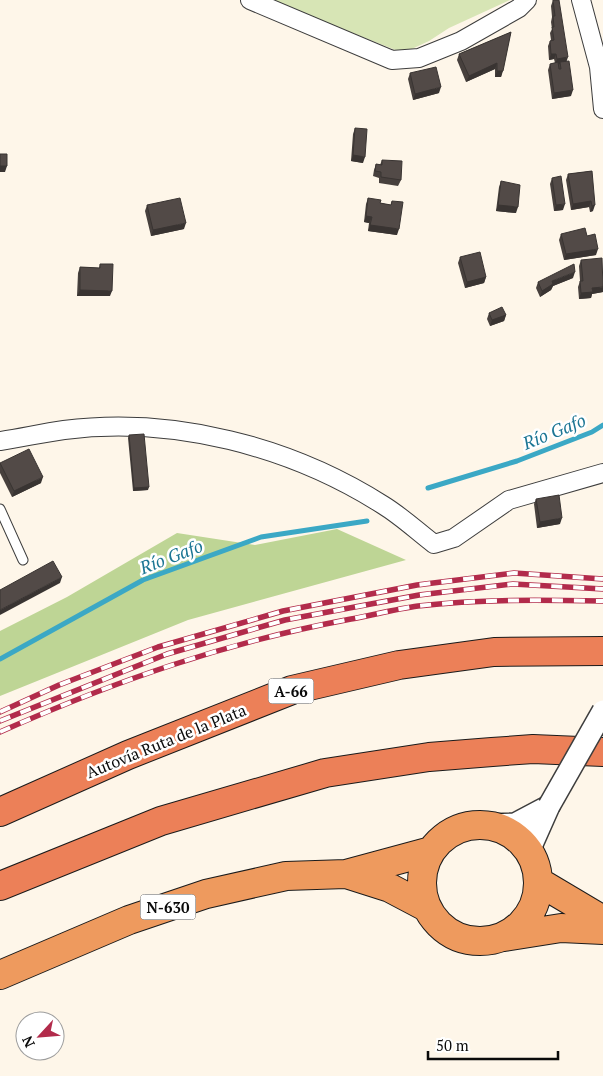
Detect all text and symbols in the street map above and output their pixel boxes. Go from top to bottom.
water label: Río Gafo [518,407,589,455]
water label: Río Gafo [135,533,206,579]
road number: A-66 [268,678,314,704]
street label: Autovía Ruta de la Plata [83,699,249,783]
road number: N-630 [140,894,196,920]
north arrow [15,1011,65,1061]
scale bar [428,1028,558,1060]
text: N [17,1033,39,1051]
text: 50 m [436,1035,469,1055]

